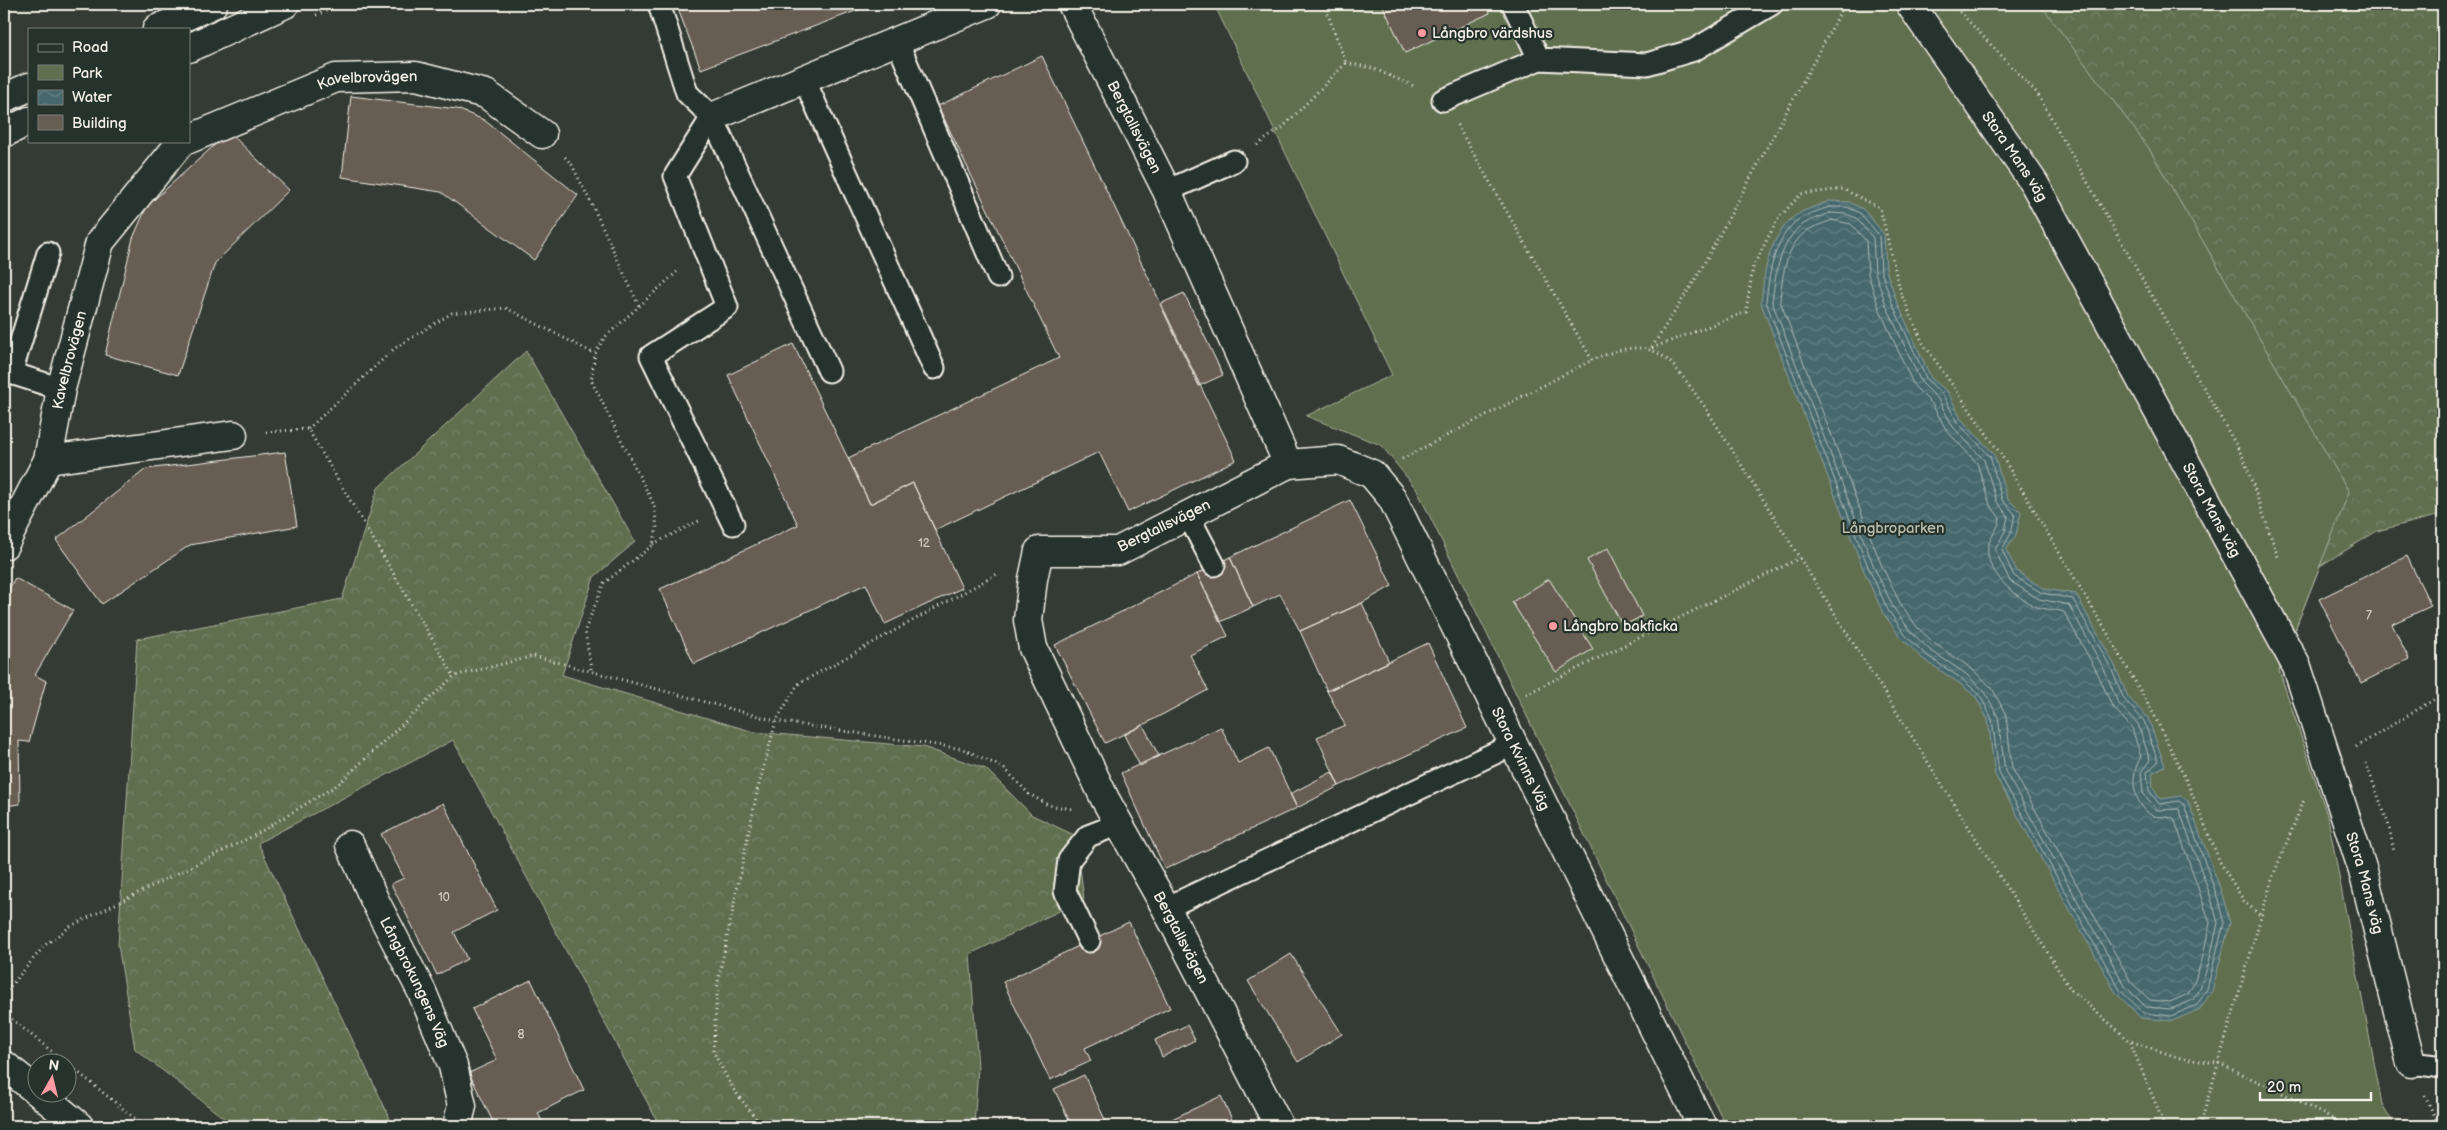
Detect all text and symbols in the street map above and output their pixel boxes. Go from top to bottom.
place label: Långbro värdshus [1432,24,1553,43]
marker: Långbro värdshus [1416,27,1428,39]
legend [28,28,190,142]
text: Road [72,38,108,57]
text: Park [72,64,103,83]
street label: Kavelbrovägen [314,66,418,94]
street label: Bergtallsvägen [1103,78,1166,177]
text: Water [72,88,112,107]
street label: Stora Mans väg [1978,107,2052,205]
text: Building [72,114,127,133]
street label: Kavelbrovägen [48,309,91,411]
street label: Stora Mans väg [2178,459,2245,561]
street label: Bergtallsvägen [1114,495,1214,557]
park label: Långbroparken [1842,519,1944,538]
house number: 12 [918,536,930,551]
house number: 7 [2366,608,2372,623]
place label: Långbro bakficka [1563,617,1678,636]
marker: Långbro bakficka [1547,620,1559,632]
street label: Stora Kvinns Väg [1487,704,1554,814]
street label: Stora Mans väg [2341,829,2388,936]
street label: Bergtallsvägen [1149,888,1213,987]
house number: 10 [438,890,450,905]
street label: Långbrokungens Väg [375,914,454,1051]
house number: 8 [518,1027,525,1042]
north arrow [28,1052,78,1102]
text: N [47,1056,60,1075]
scale bar [2260,1070,2371,1102]
text: 20 m [2267,1078,2301,1097]

